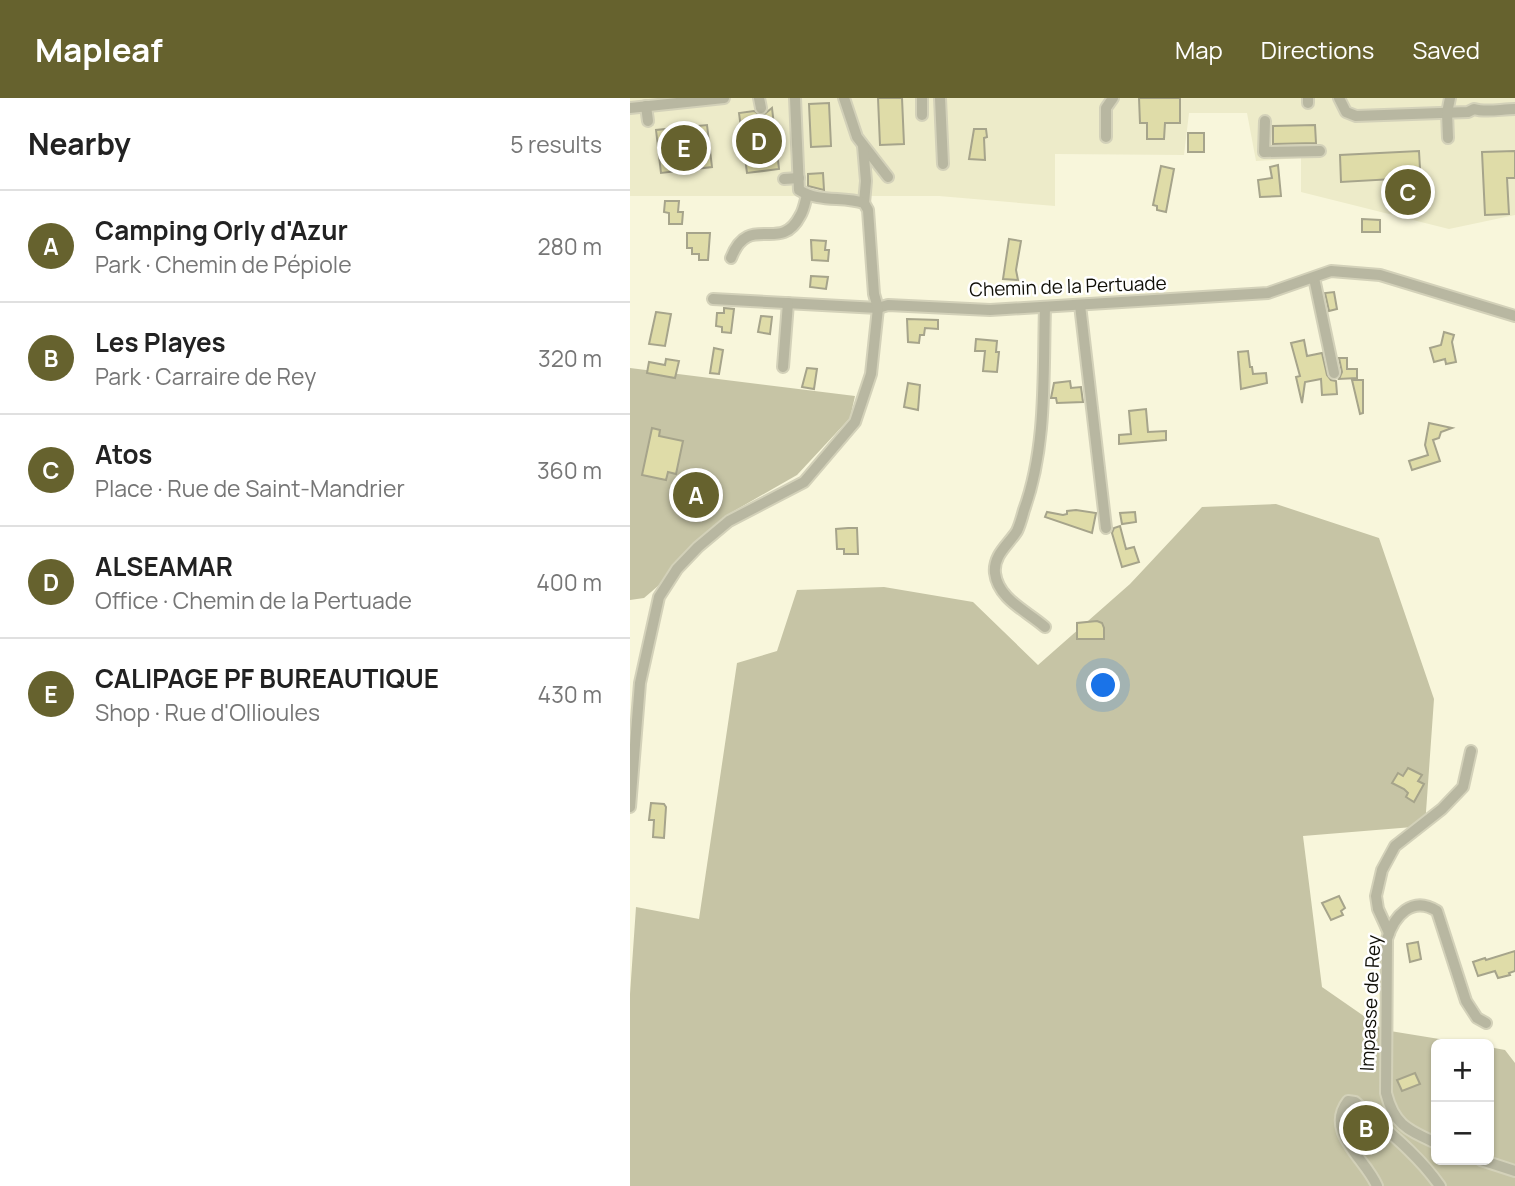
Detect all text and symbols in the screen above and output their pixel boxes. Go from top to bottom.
text: Mapleaf [35,27,163,72]
text: Map [1175,33,1223,66]
text: Directions [1261,33,1374,66]
text: Saved [1412,33,1480,66]
pin: D [736,115,782,167]
pin: E [661,122,707,174]
text: Nearby [28,123,131,164]
text: 5 results [510,128,602,160]
pin: C [1385,166,1431,218]
text: Camping Orly d'Azur [95,212,348,248]
text: A [43,230,59,262]
text: 280 m [537,230,602,262]
text: Park · Chemin de Pépiole [95,248,352,280]
street label: Chemin de la Pertuade [969,270,1167,302]
text: Les Playes [95,324,226,360]
text: B [44,342,58,374]
text: 320 m [538,342,602,374]
text: Park · Carraire de Rey [95,360,316,392]
text: Atos [95,436,152,472]
text: C [43,454,60,486]
text: 360 m [537,454,602,486]
pin: A [673,469,719,521]
text: Place · Rue de Saint-Mandrier [95,472,405,504]
text: ALSEAMAR [95,548,233,584]
text: D [43,566,59,598]
text: 400 m [536,566,602,598]
text: Office · Chemin de la Pertuade [95,584,412,616]
text: CALIPAGE PF BUREAUTIQUE [95,660,439,696]
your location [1086,668,1120,702]
text: E [44,678,58,710]
text: 430 m [538,678,602,710]
text: Shop · Rue d'Ollioules [95,696,320,728]
street label: Impasse de Rey [1353,934,1387,1072]
map controls [1431,1039,1494,1165]
button: + [1431,1039,1494,1102]
pin: B [1343,1102,1389,1154]
button: − [1431,1102,1494,1165]

